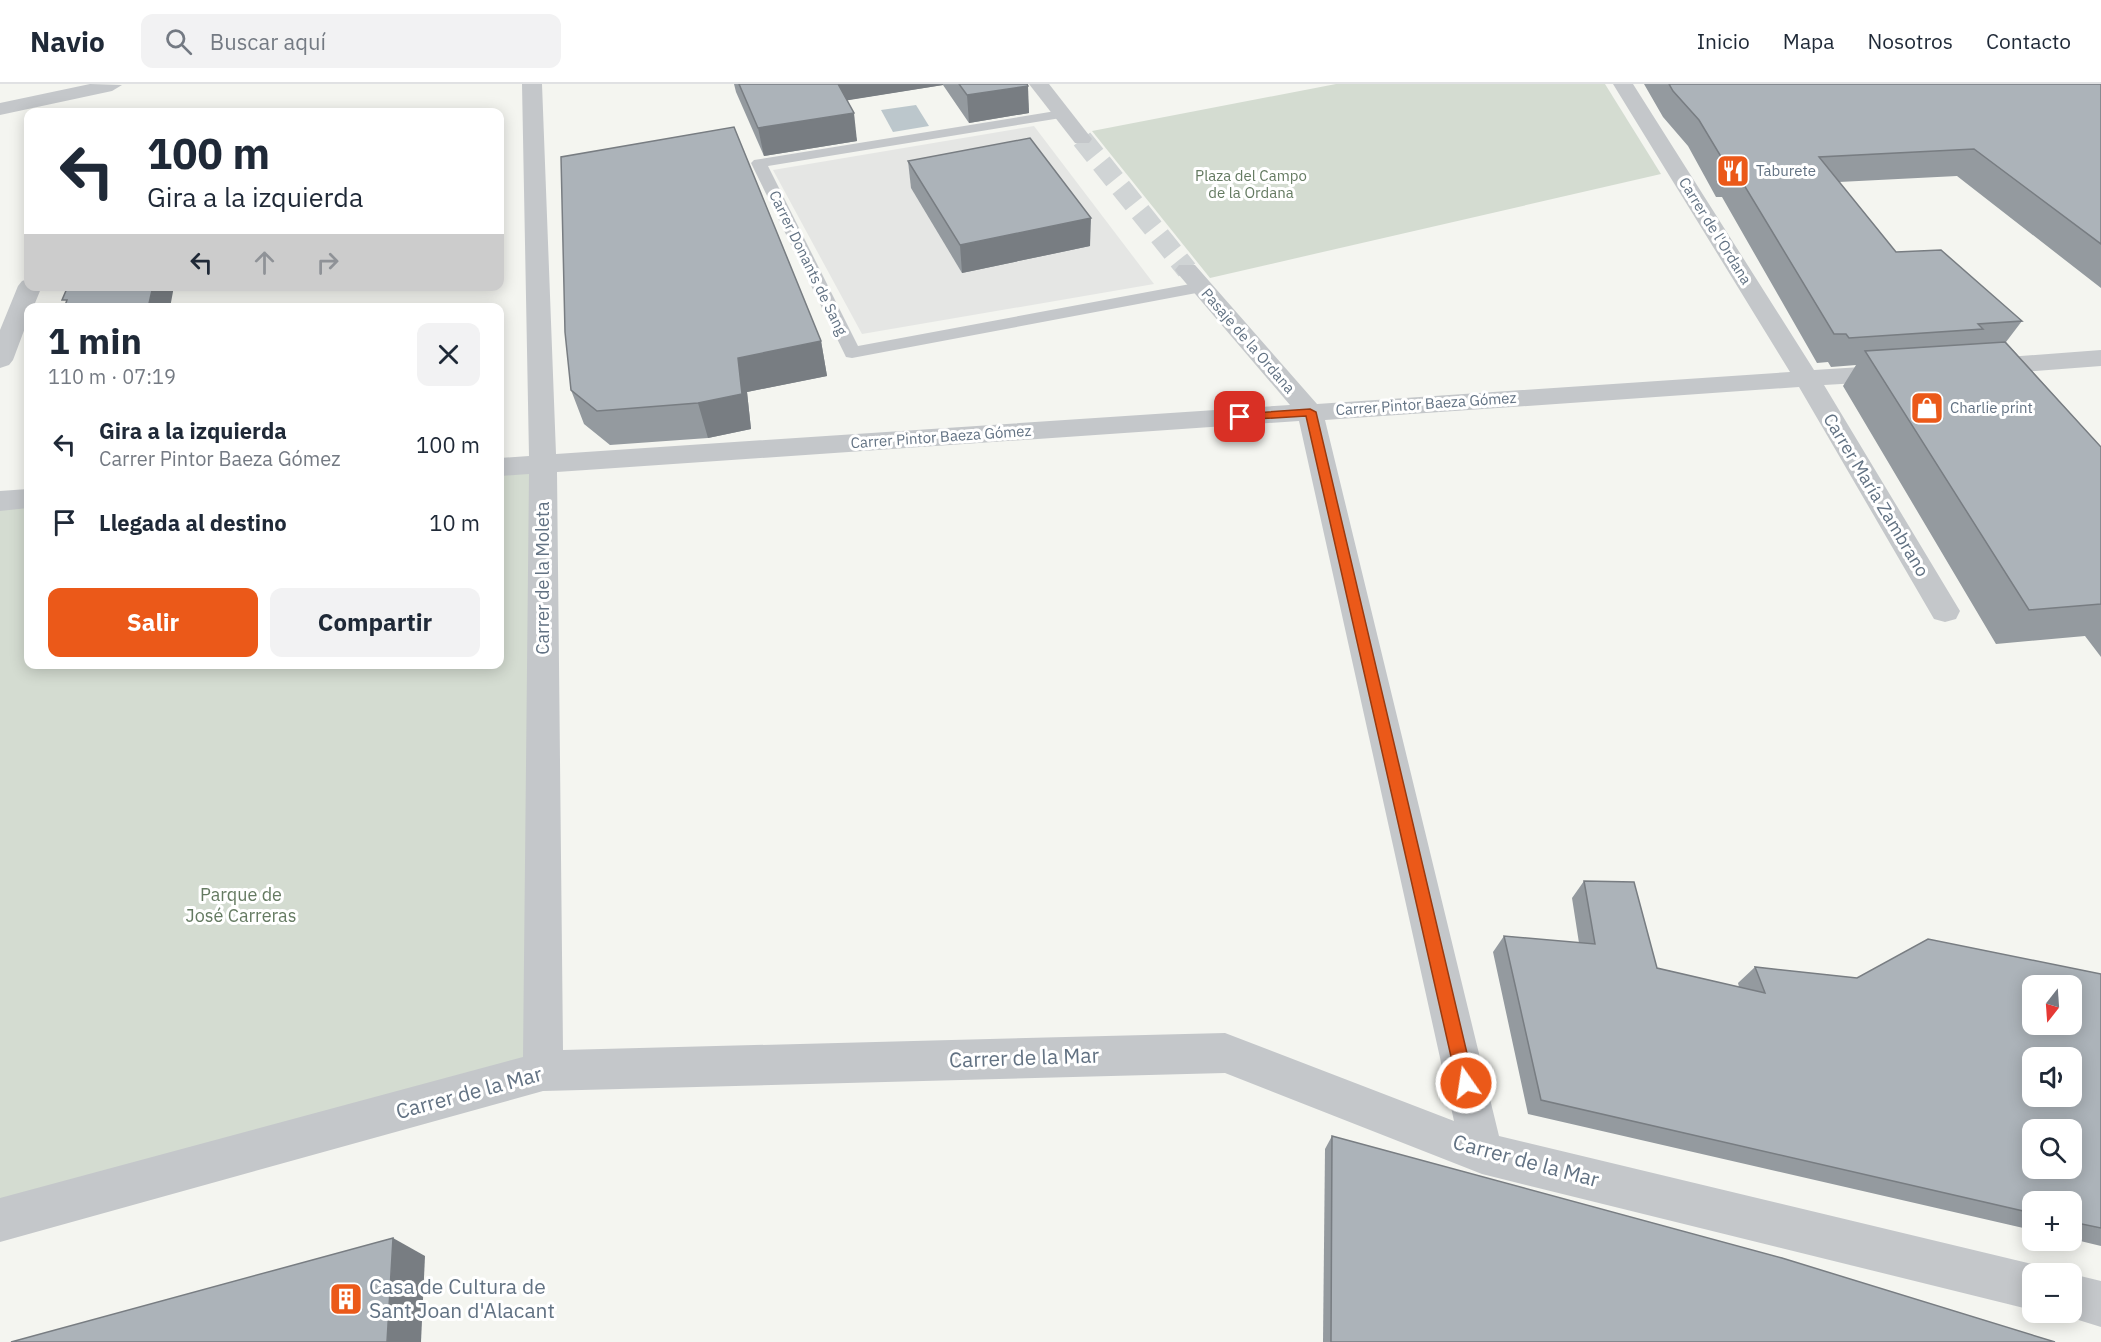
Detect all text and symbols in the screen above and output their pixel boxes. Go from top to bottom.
search box [141,14,561,68]
text: Navio [30,23,105,60]
icon: search [162,25,195,58]
text: Buscar aquí [210,27,326,56]
text: Inicio [1697,27,1750,55]
text: Mapa [1783,27,1835,55]
text: Nosotros [1868,27,1953,55]
text: Contacto [1986,27,2071,55]
text: 100 m [147,126,270,181]
icon: left [48,132,126,210]
restaurant icon: Taburete [1715,153,1751,189]
place label: Taburete [1756,161,1816,180]
park label: Plaza del Campo de la Ordana [1195,166,1307,202]
street label: Carrer de l'Ordana [1675,174,1756,288]
text: Gira a la izquierda [147,179,363,214]
street label: Carrer Donants de Sang [765,187,852,338]
icon: left [185,246,218,279]
icon: ahead [248,246,281,279]
icon: right [311,246,344,279]
street label: Pasaje de la Ordana [1198,284,1299,397]
text: 1 min [48,317,142,364]
button: close [417,323,480,386]
text: 110 m · 07:19 [48,363,176,390]
street label: Carrer Pintor Baeza Gómez [1335,388,1517,419]
shop icon: Charlie print [1909,390,1945,426]
pin [1214,391,1265,442]
place label: Charlie print [1950,398,2033,417]
icon: arrive [1223,400,1256,433]
street label: Carrer María Zambrano [1819,409,1934,581]
text: Gira a la izquierda [99,416,287,445]
street label: Carrer Pintor Baeza Gómez [850,421,1032,452]
icon: left [48,428,81,461]
text: 100 m [416,430,480,459]
text: Carrer Pintor Baeza Gómez [99,445,340,472]
street label: Carrer de la Moleta [531,501,554,655]
icon: arrive [48,506,81,539]
text: Llegada al destino [99,508,287,537]
text: 10 m [429,508,480,537]
button: Salir [48,588,258,657]
button: Compartir [270,588,480,657]
park label: Parque de José Carreras [186,883,296,927]
north arrow [2022,975,2082,1035]
map controls [2022,975,2082,1323]
street label: Carrer de la Mar [948,1040,1100,1074]
button: sound [2022,1047,2082,1107]
position arrow [1434,1051,1498,1115]
street label: Carrer de la Mar [393,1059,545,1125]
button: search [2022,1119,2082,1179]
street label: Carrer de la Mar [1450,1127,1603,1193]
button: + [2022,1191,2082,1251]
button: − [2022,1263,2082,1323]
place label: Casa de Cultura de Sant Joan d'Alacant [369,1272,555,1324]
building icon: Casa de Cultura de Sant Joan d'Alacant [328,1281,364,1317]

